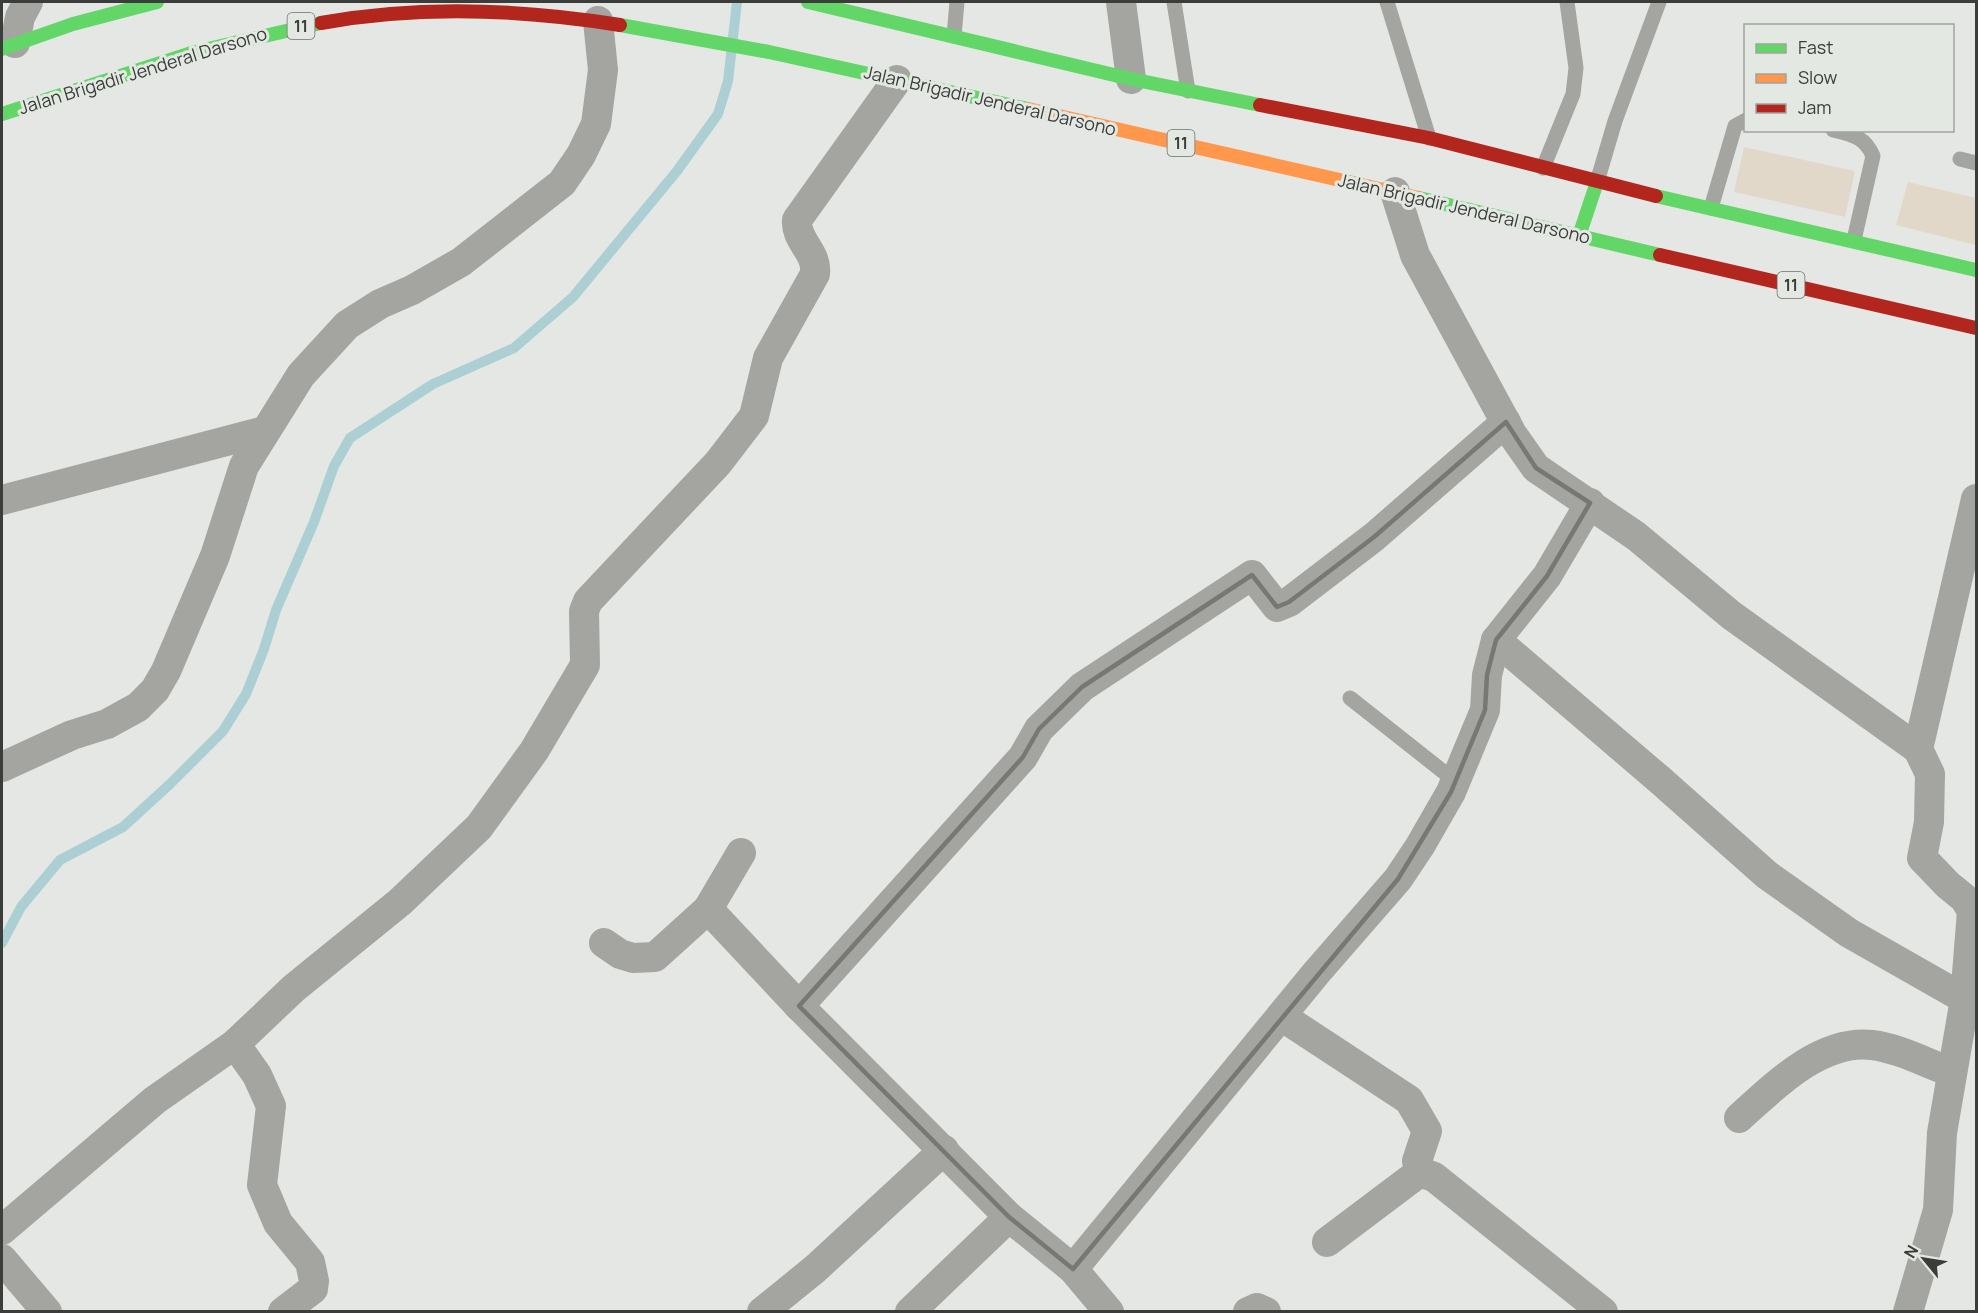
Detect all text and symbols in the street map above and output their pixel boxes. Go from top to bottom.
road number: 11 [288,13,314,39]
street label: Jalan Brigadir Jenderal Darsono [16,21,270,119]
legend [1744,24,1954,132]
text: Fast [1798,35,1833,59]
street label: Jalan Brigadir Jenderal Darsono [862,59,1119,141]
text: Slow [1798,65,1838,89]
text: Jam [1798,95,1832,119]
road number: 11 [1168,130,1194,156]
street label: Jalan Brigadir Jenderal Darsono [1336,167,1593,249]
road number: 11 [1778,272,1804,298]
north arrow [1894,1229,1954,1289]
text: N [1899,1241,1923,1262]

